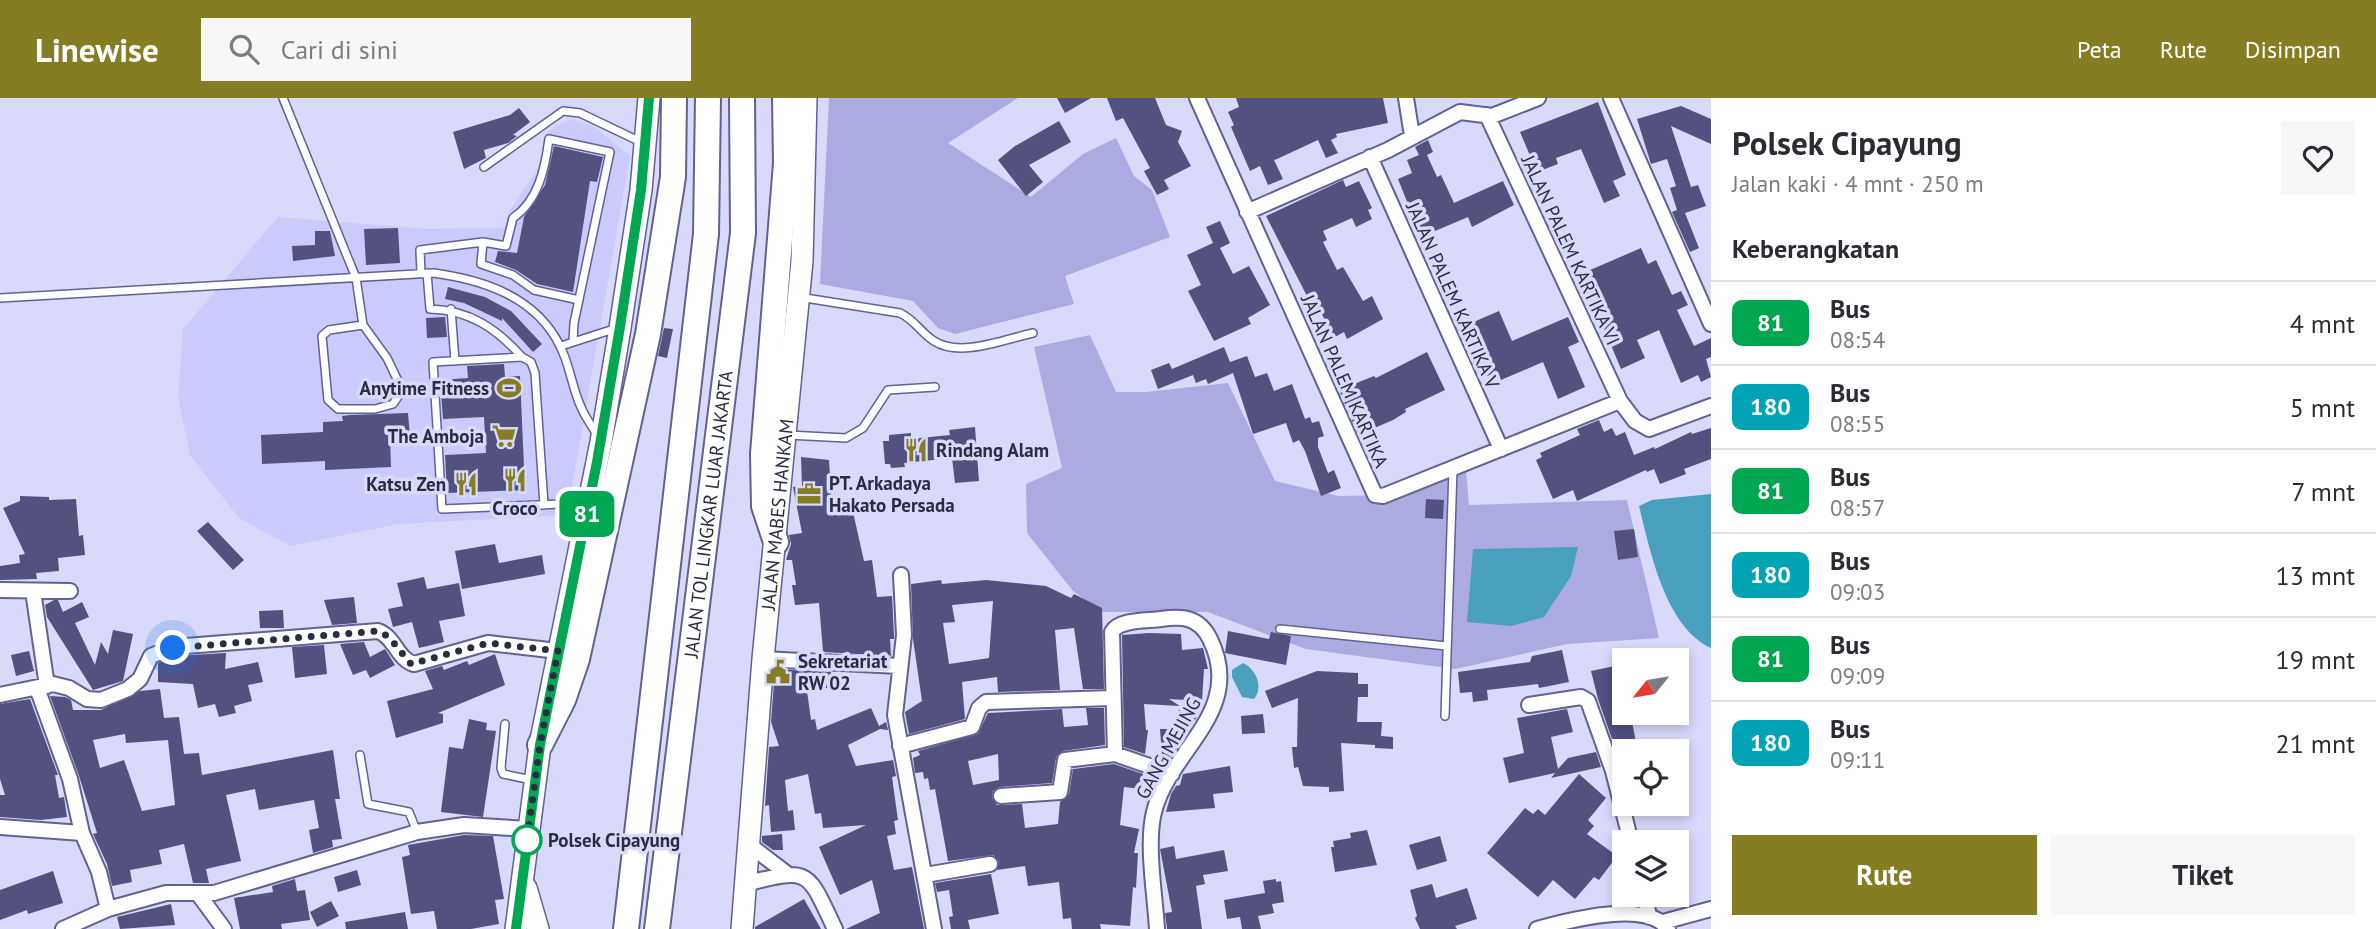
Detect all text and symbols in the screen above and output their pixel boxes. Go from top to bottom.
search box [201,18,691,81]
text: Linewise [35,28,159,71]
icon: search [225,30,263,68]
text: Cari di sini [281,33,398,66]
text: Peta [2077,34,2122,65]
text: Rute [2160,34,2207,65]
text: Disimpan [2245,34,2341,65]
text: Polsek Cipayung [1732,121,1962,164]
button: heart [2281,121,2355,195]
street label: JALAN PALEM KARTIKA VI [1516,150,1626,349]
text: Jalan kaki · 4 mnt · 250 m [1732,169,1984,198]
street label: JALAN PALEM KARTIKA V [1401,197,1505,392]
text: Keberangkatan [1732,232,1899,265]
street label: JALAN PALEM KARTIKA [1296,290,1394,471]
text: Bus [1830,292,1870,325]
text: 81 [1757,307,1784,338]
text: 4 mnt [2290,307,2355,340]
text: 08:54 [1830,325,1885,354]
street label: JALAN TOL LINGKAR LUAR JAKARTA [678,369,738,660]
sports icon: Anytime Fitness [495,374,523,402]
place label: Anytime Fitness [359,376,489,400]
text: Bus [1830,376,1870,409]
text: 180 [1750,391,1791,422]
text: 5 mnt [2290,391,2355,424]
text: 08:55 [1830,409,1885,438]
street label: JALAN MABES HANKAM [756,418,798,612]
supermarket icon: The Amboja [490,422,518,450]
place label: The Amboja [387,424,484,448]
restaurant icon: Rindang Alam [902,436,930,464]
place label: Rindang Alam [936,438,1049,462]
text: Bus [1830,460,1870,493]
restaurant icon: Croco [501,466,529,494]
restaurant icon: Katsu Zen [452,470,480,498]
place label: PT. Arkadaya Hakato Persada [829,471,955,517]
place label: Katsu Zen [366,472,446,496]
text: 81 [1757,475,1784,506]
text: 7 mnt [2291,475,2355,508]
office icon: PT. Arkadaya Hakato Persada [795,480,823,508]
line badge: 81 [556,491,618,537]
text: 08:57 [1830,493,1885,522]
place label: Croco [492,496,538,520]
text: 81 [573,498,601,529]
text: Bus [1830,544,1870,577]
text: 180 [1750,559,1791,590]
text: 13 mnt [2276,559,2355,592]
text: 09:03 [1830,577,1885,606]
text: Bus [1830,628,1870,661]
your location [155,630,190,665]
text: 81 [1757,643,1784,674]
text: 19 mnt [2276,643,2355,676]
north arrow [1612,648,1689,724]
map controls [1612,648,1689,907]
place label: Sekretariat RW 02 [798,649,888,695]
public building icon: Sekretariat RW 02 [764,658,792,686]
text: 09:09 [1830,661,1885,690]
street label: GANG MEJING [1130,693,1206,803]
text: Bus [1830,712,1870,745]
text: 180 [1750,727,1791,758]
text: 21 mnt [2276,727,2355,760]
button: locate [1612,739,1689,816]
text: 09:11 [1830,745,1885,774]
marker: Polsek Cipayung [512,825,542,855]
place label: Polsek Cipayung [548,828,680,852]
button: layers [1612,830,1689,907]
button: Rute [1732,835,2037,915]
button: Tiket [2051,835,2355,915]

